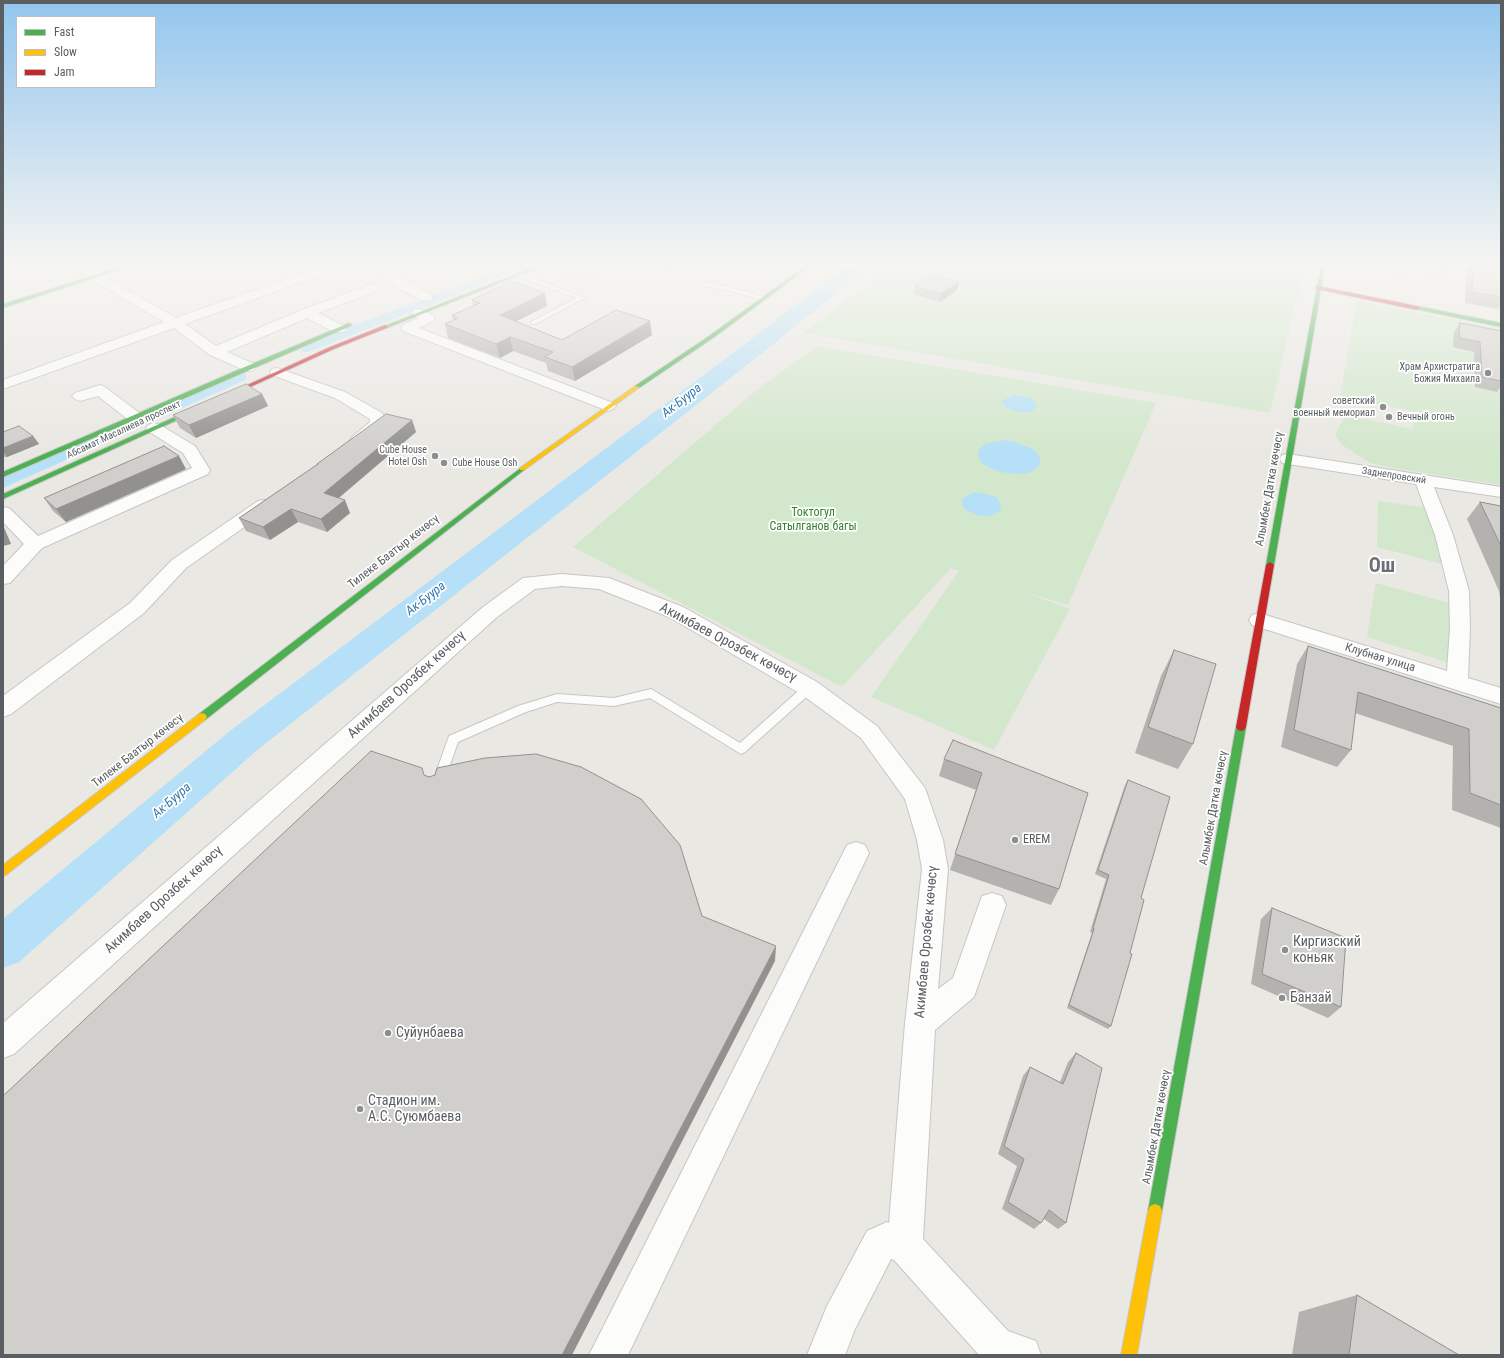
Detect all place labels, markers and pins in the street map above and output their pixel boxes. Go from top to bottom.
place label: Храм Архистратига Божия Михаила [1400,361,1480,384]
marker: Храм Архистратига Божия Михаила [1483,368,1493,378]
place label: советский военный мемориал [1293,395,1375,418]
marker: советский военный мемориал [1378,402,1388,412]
place label: Вечный огонь [1397,411,1455,423]
marker: Вечный огонь [1384,412,1394,422]
place label: Cube House Hotel Osh [379,444,427,468]
marker: Cube House Hotel Osh [430,451,440,461]
place label: Cube House Osh [452,457,517,469]
marker: Cube House Osh [439,458,449,468]
place label: EREM [1023,833,1050,847]
marker: EREM [1010,835,1020,845]
place label: Киргизский коньяк [1293,934,1361,966]
marker: Киргизский коньяк [1280,945,1290,955]
place label: Банзай [1290,990,1332,1006]
marker: Банзай [1277,993,1287,1003]
place label: Суйунбаева [396,1025,464,1041]
marker: Суйунбаева [383,1028,393,1038]
place label: Стадион им. А.С. Суюмбаева [368,1093,461,1126]
marker: Стадион им. А.С. Суюмбаева [355,1104,365,1114]

